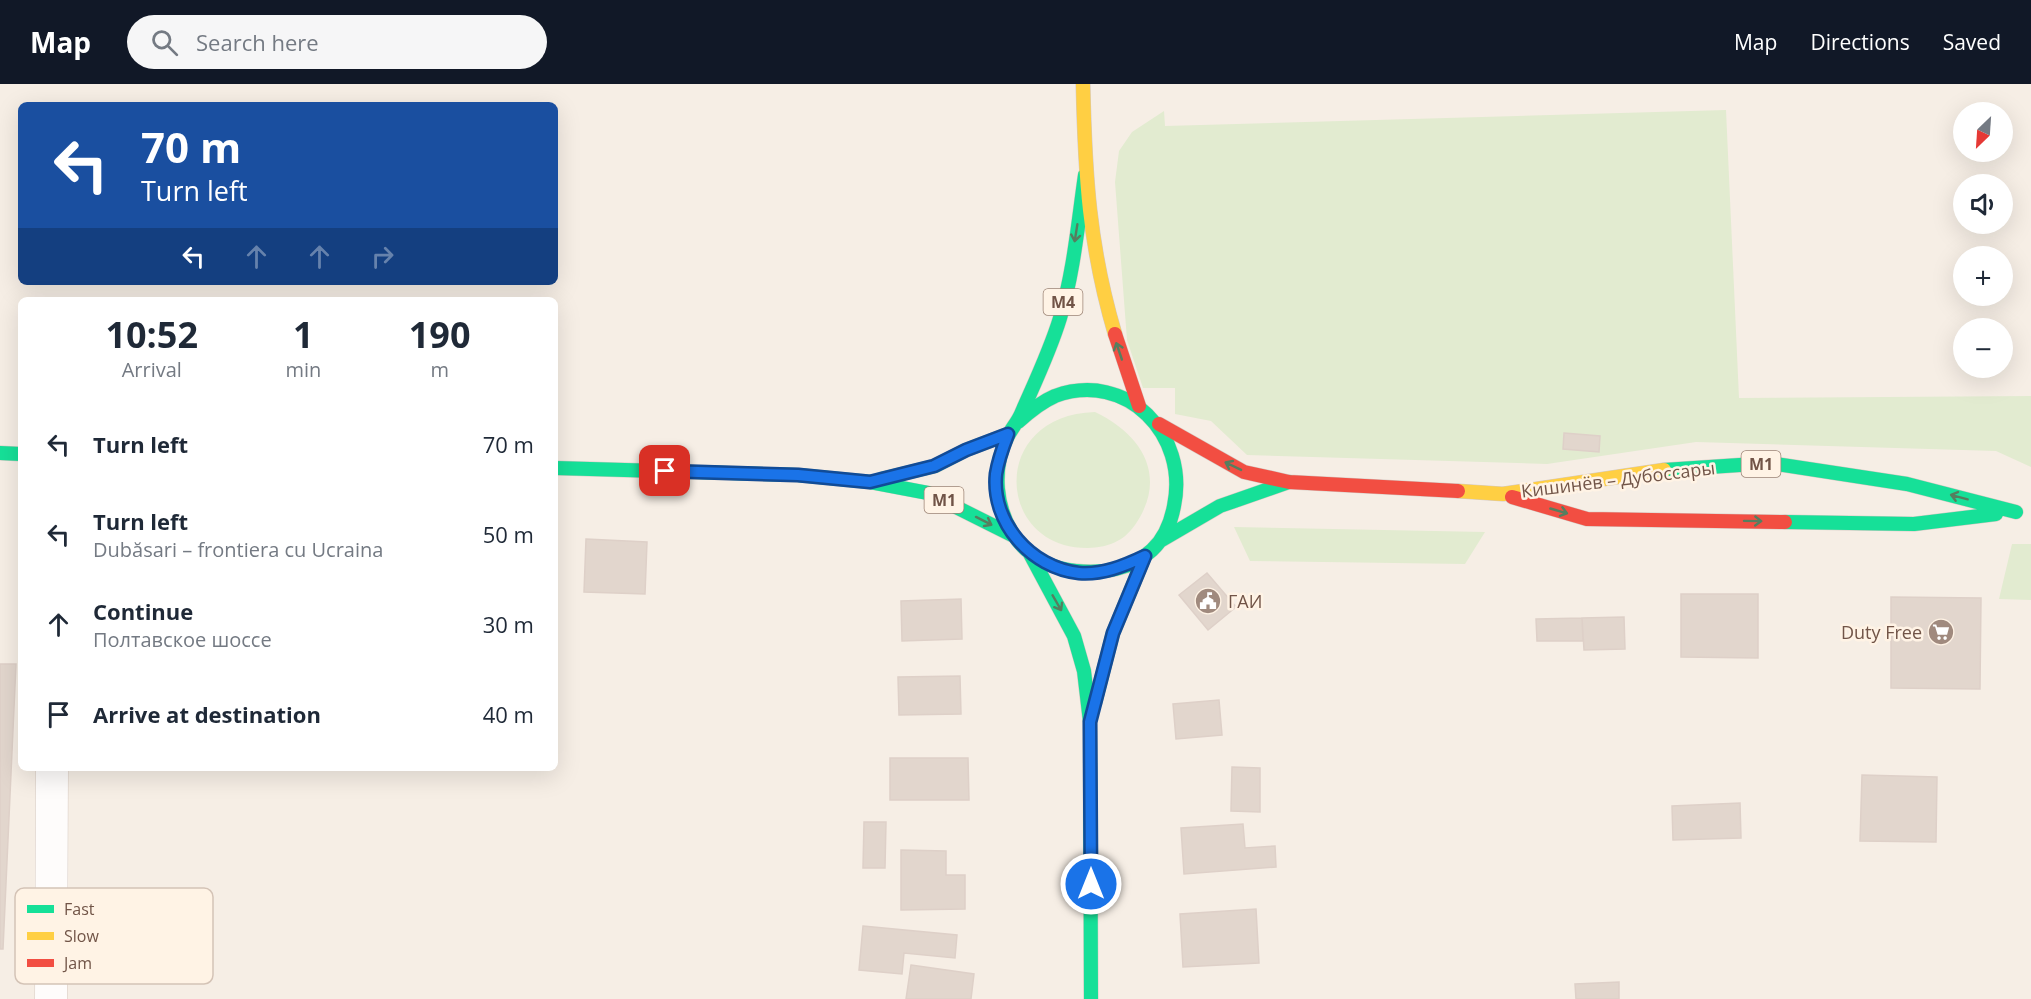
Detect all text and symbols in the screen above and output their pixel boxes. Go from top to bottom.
search box [127,15,547,69]
text: Map [30,23,91,61]
icon: search [148,26,181,59]
text: Search here [196,27,319,57]
text: Map [1734,28,1777,56]
text: Directions [1810,28,1910,56]
text: Saved [1943,28,2001,56]
north arrow [1953,102,2013,162]
map controls [1953,102,2013,378]
text: 70 m [141,118,241,175]
icon: left [42,126,120,204]
text: Turn left [141,172,248,209]
button: sound [1953,174,2013,234]
one-way arrow [1070,223,1081,242]
icon: left [177,240,210,273]
icon: ahead [240,240,273,273]
icon: ahead [303,240,336,273]
icon: right [366,240,399,273]
button: + [1953,246,2013,306]
road number: M4 [1044,289,1082,315]
text: 10:52 [105,310,198,359]
text: 1 [293,310,314,359]
text: 190 [409,310,471,359]
button: − [1953,318,2013,378]
one-way arrow [1113,342,1124,361]
text: Arrival [122,356,182,383]
text: min [285,356,321,383]
text: m [430,356,449,383]
icon: left [42,428,75,461]
text: Turn left [93,429,188,459]
text: 70 m [483,429,534,459]
pin [639,445,690,496]
road number: M1 [1742,451,1780,477]
icon: arrive [648,454,681,487]
street label: Кишинёв – Дубоссары [1520,455,1716,503]
one-way arrow [1225,460,1243,472]
road number: M1 [924,487,964,513]
one-way arrow [1950,491,1969,502]
one-way arrow [1549,505,1568,517]
text: Turn left [93,506,188,536]
one-way arrow [1742,515,1762,527]
one-way arrow [975,516,993,527]
icon: left [42,518,75,551]
text: 50 m [483,519,534,549]
text: Dubăsari – frontiera cu Ucraina [93,536,383,563]
public building icon: ГАИ [1193,586,1223,616]
place label: ГАИ [1228,589,1262,613]
one-way arrow [1052,594,1064,611]
text: Continue [93,596,193,626]
icon: ahead [42,608,75,641]
text: 30 m [483,609,534,639]
supermarket icon: Duty Free [1926,617,1956,647]
place label: Duty Free [1841,620,1922,644]
text: Полтавское шоссе [93,626,272,653]
icon: arrive [42,698,75,731]
text: Arrive at destination [93,699,321,729]
text: 40 m [483,699,534,729]
position arrow [1059,852,1123,916]
legend [15,888,213,984]
text: Fast [64,898,95,920]
text: Slow [64,925,99,947]
text: Jam [62,952,92,974]

